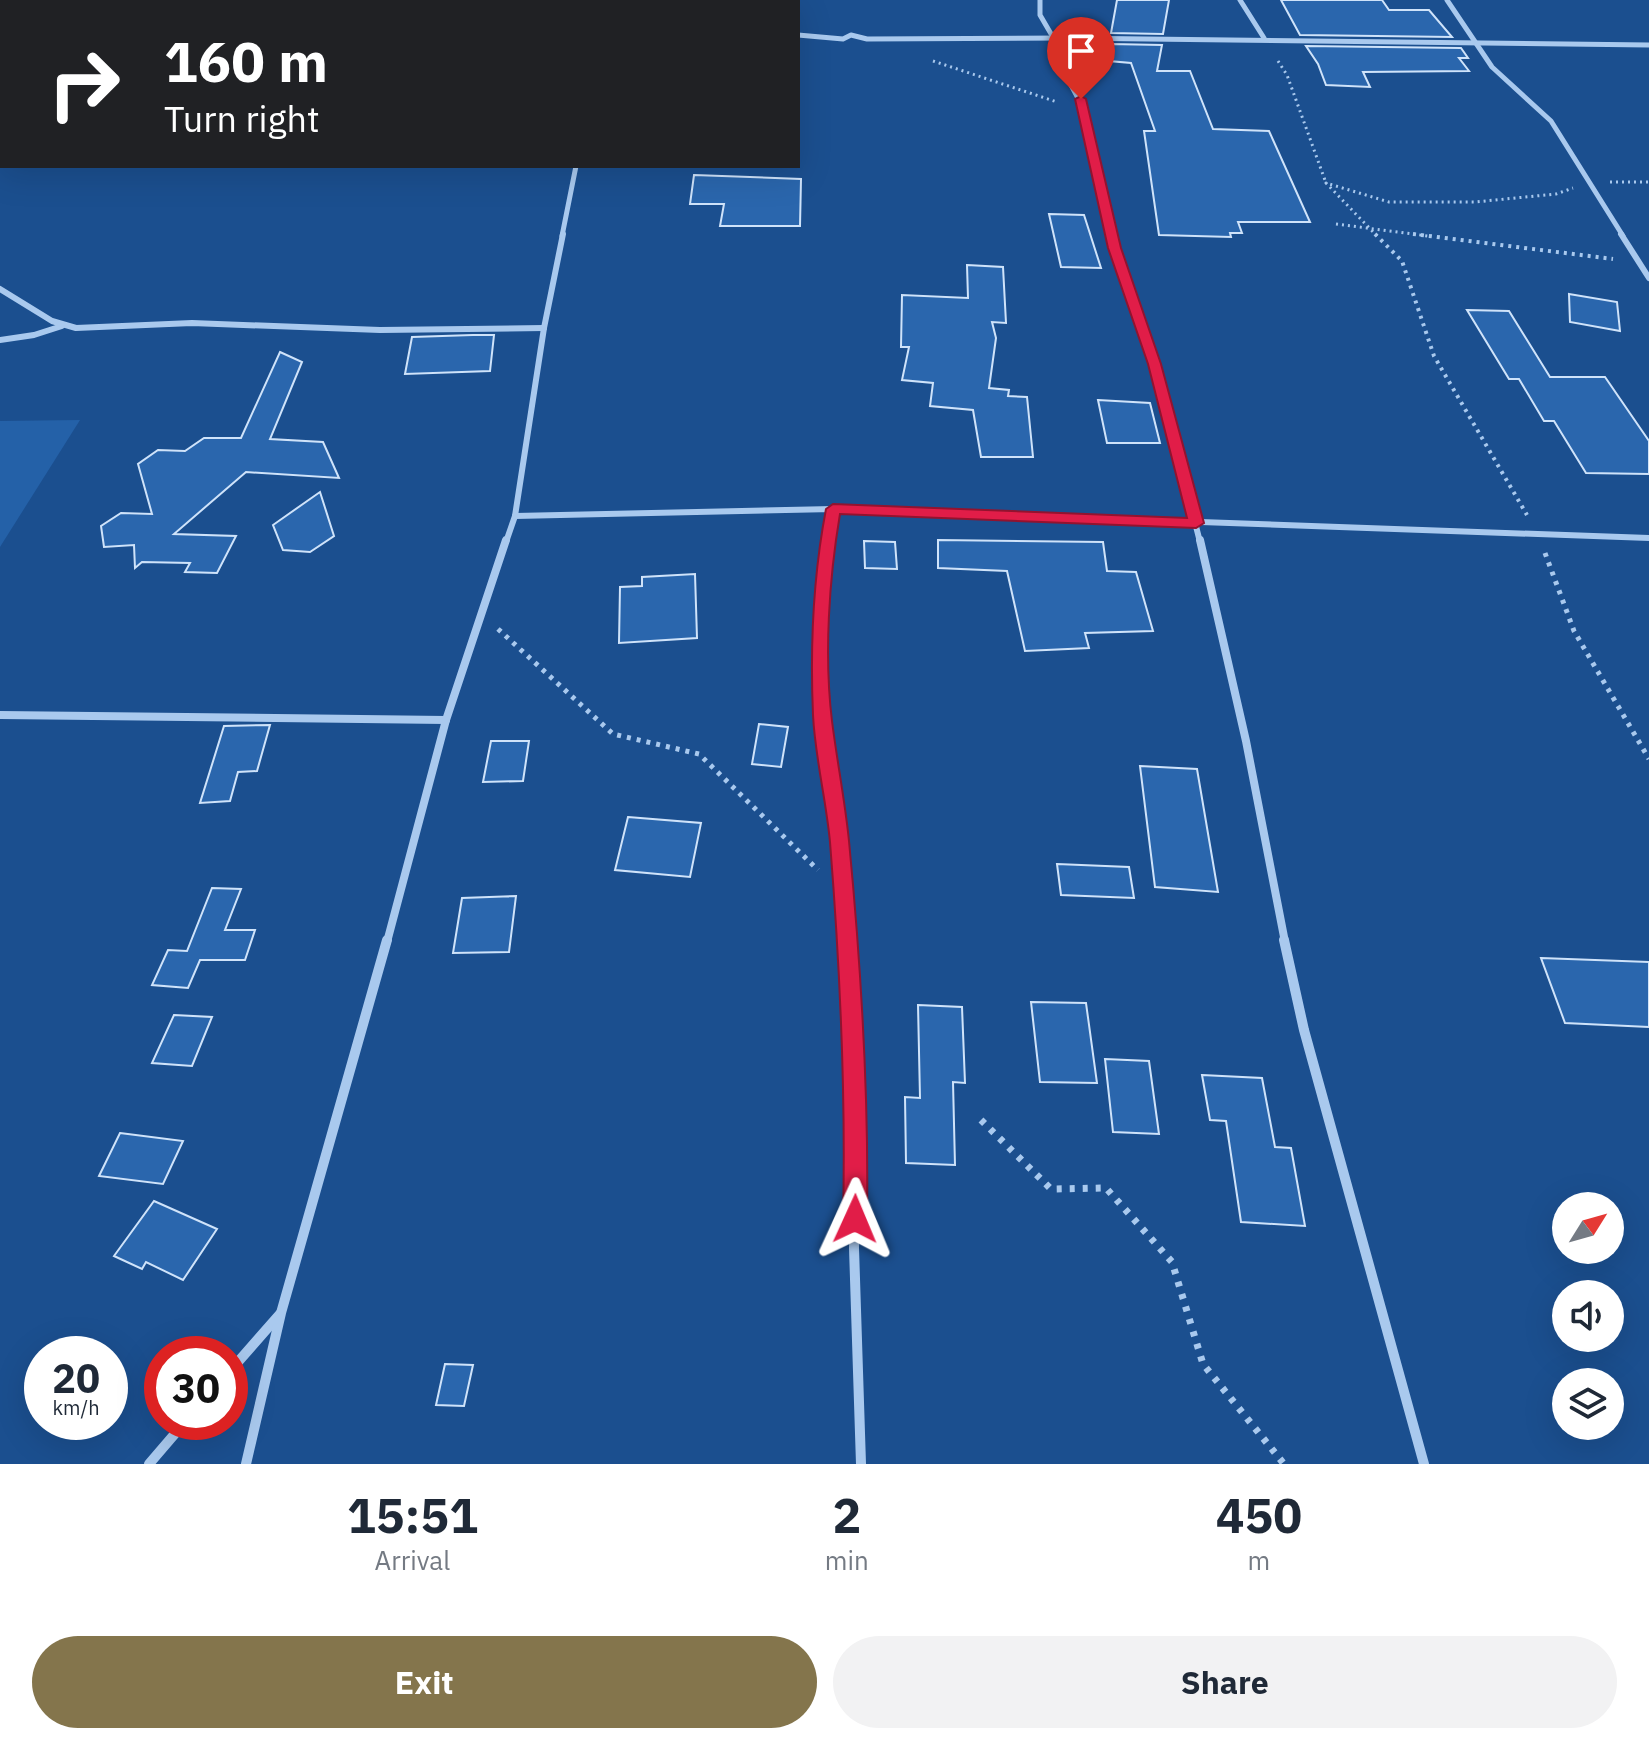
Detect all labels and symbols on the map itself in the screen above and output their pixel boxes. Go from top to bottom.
pin [1047,17,1115,99]
position arrow [813,1177,897,1261]
north arrow [1552,1192,1624,1264]
speed limit sign: 30 [144,1336,248,1440]

